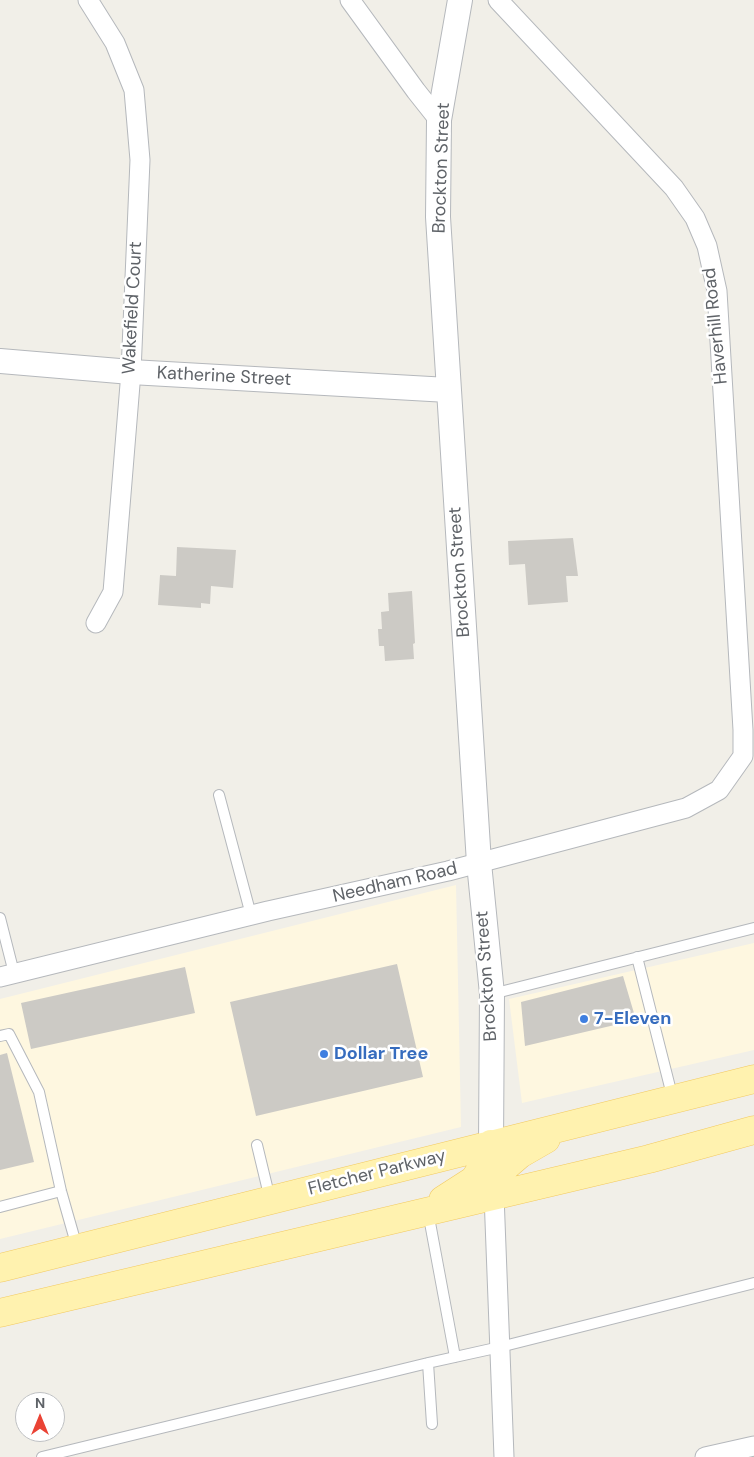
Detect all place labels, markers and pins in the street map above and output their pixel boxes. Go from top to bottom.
place label: 7-Eleven [594,1008,671,1030]
marker: 7-Eleven [578,1013,590,1025]
place label: Dollar Tree [334,1043,428,1065]
marker: Dollar Tree [318,1048,330,1060]

